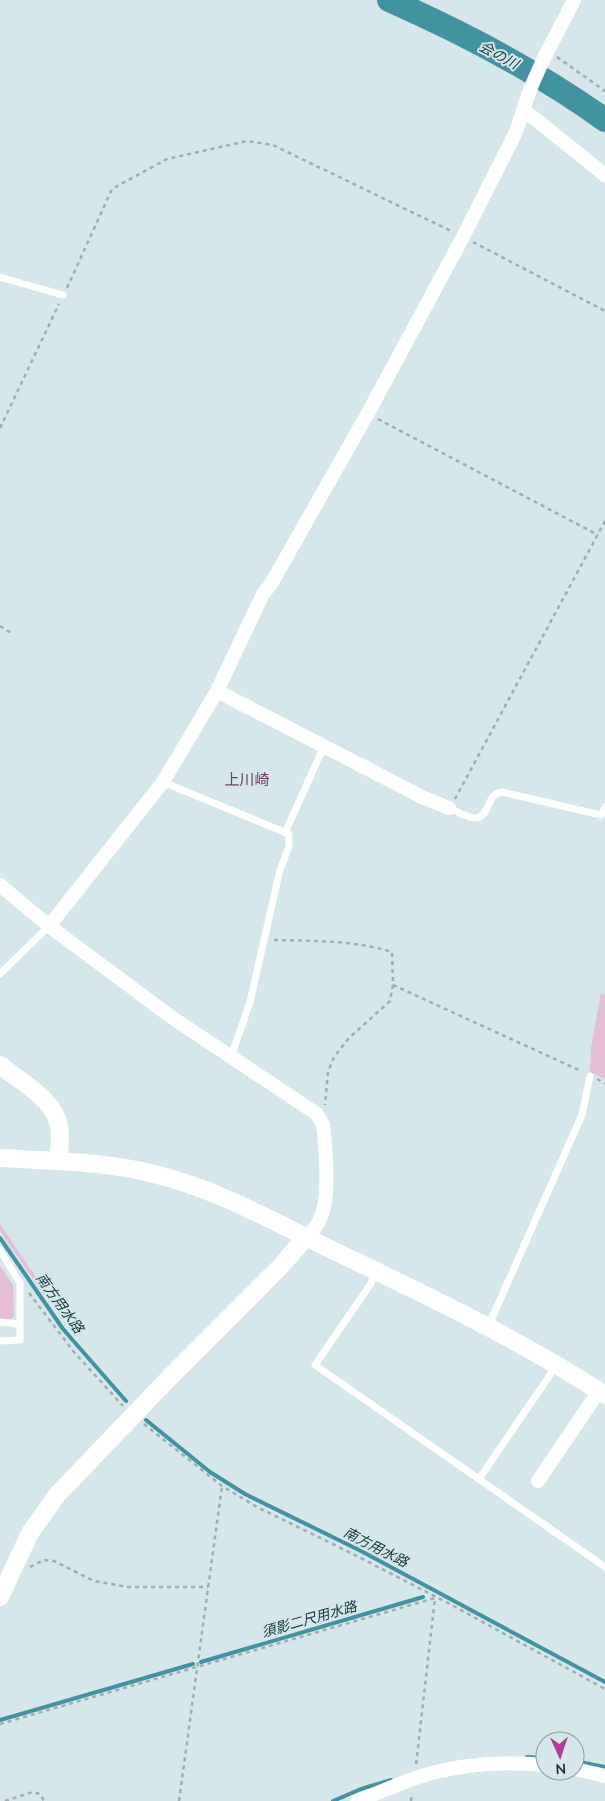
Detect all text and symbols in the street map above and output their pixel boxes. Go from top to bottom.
water label: 会の川 [476,37,524,75]
district label: 上川崎 [224,770,270,790]
water label: 南方用水路 [31,1269,88,1338]
water label: 南方用水路 [340,1523,412,1572]
water label: 須影二尺用水路 [259,1597,360,1642]
north arrow [535,1731,585,1781]
text: N [555,1759,566,1778]

